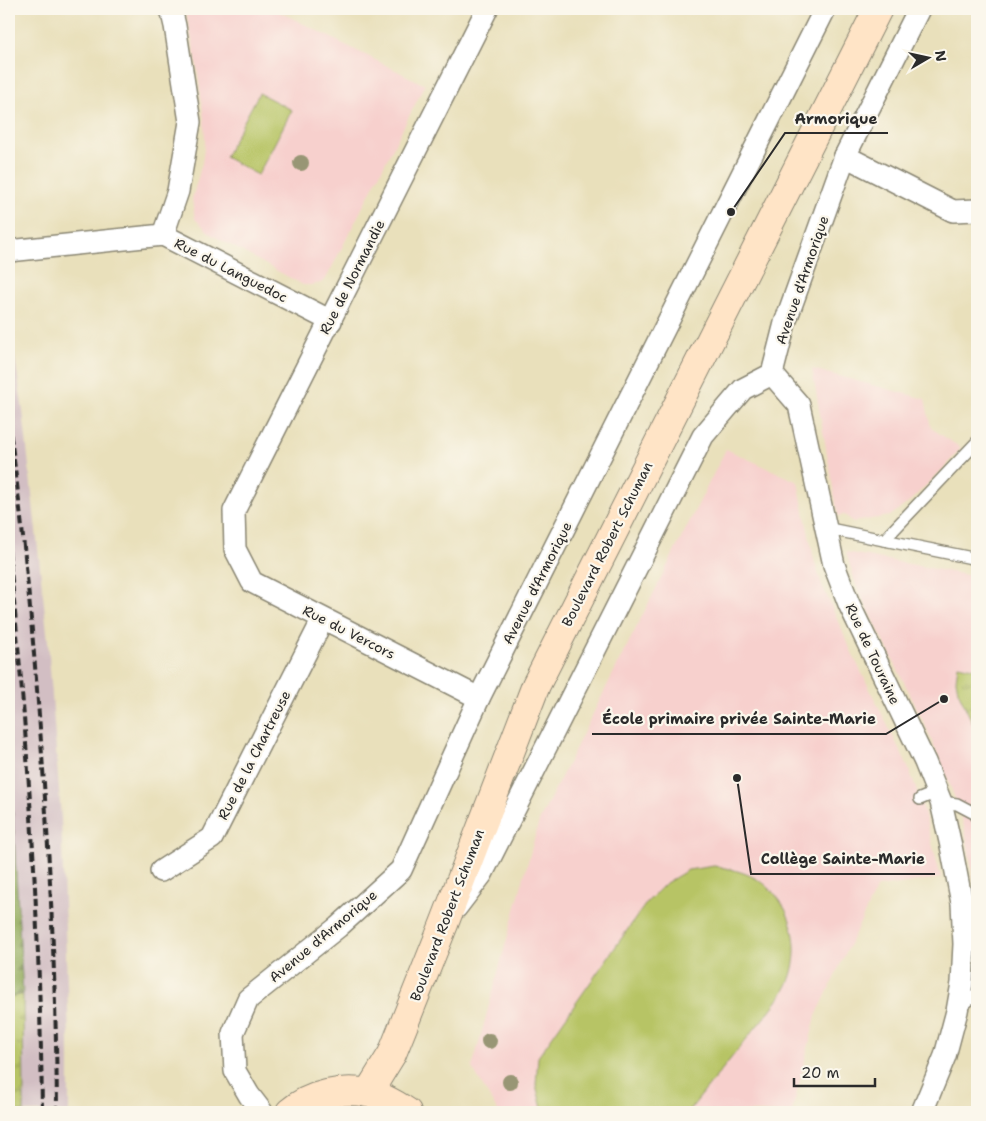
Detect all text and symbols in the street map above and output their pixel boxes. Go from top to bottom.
north arrow [904,32,954,82]
text: N [931,49,951,63]
callout: Armorique [785,103,888,133]
text: Armorique [795,109,877,129]
street label: Avenue d'Armorique [771,213,833,347]
street label: Rue de Normandie [315,217,389,337]
street label: Rue du Languedoc [171,234,291,306]
street label: Boulevard Robert Schuman [557,458,657,630]
street label: Avenue d'Armorique [498,519,576,647]
street label: Rue du Vercors [300,601,398,663]
street label: Rue de Touraine [842,601,904,707]
street label: Rue de la Chartreuse [214,687,294,823]
callout: École primaire privée Sainte-Marie [592,704,886,734]
text: École primaire privée Sainte-Marie [602,708,876,729]
street label: Boulevard Robert Schuman [406,826,488,1004]
callout: Collège Sainte-Marie [751,844,935,874]
text: Collège Sainte-Marie [761,849,925,869]
street label: Avenue d'Armorique [265,886,381,986]
scale bar [794,1056,875,1088]
text: 20 m [801,1063,840,1083]

